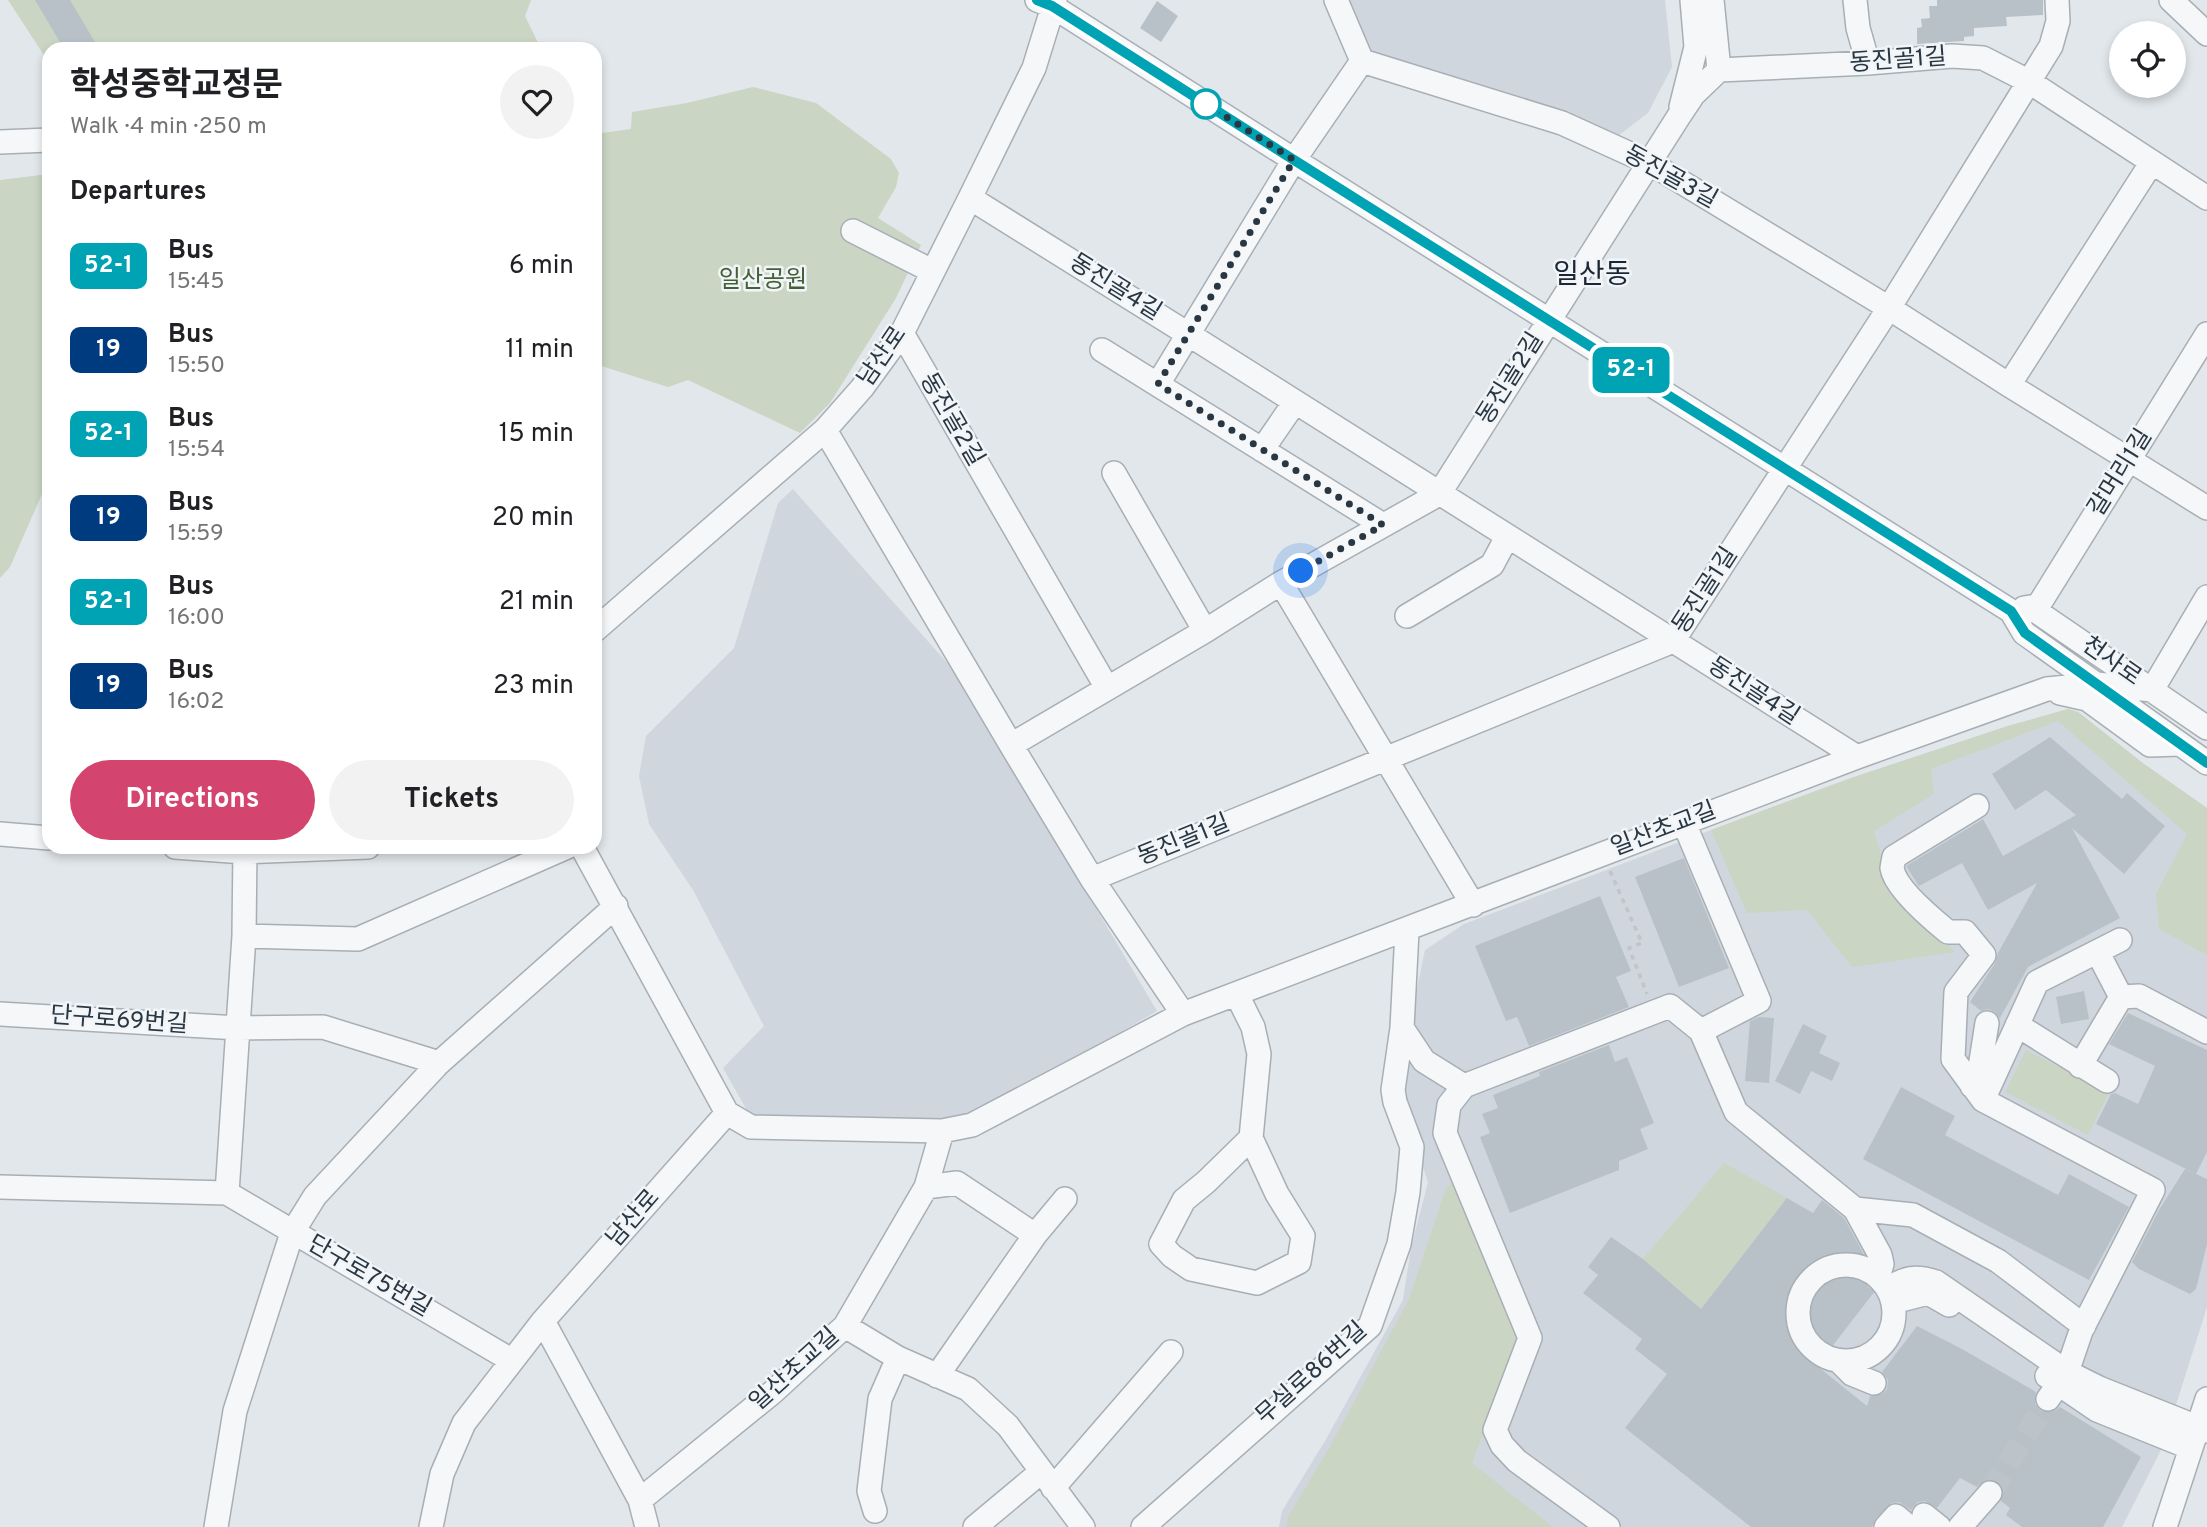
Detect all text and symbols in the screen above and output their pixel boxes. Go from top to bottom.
map controls [2109,21,2186,98]
button: locate [2109,21,2186,98]
street label: 동진골1길 [1848,43,1948,79]
button: heart [500,65,574,139]
text: 학성중학교정문 [70,66,283,108]
unlabelled marker [1191,89,1221,119]
text: Walk · 4 min · 250 m [70,113,267,142]
street label: 동진골3길 [1618,140,1722,216]
text: Departures [70,176,207,209]
text: Bus [168,235,214,268]
street label: 동진골4길 [1063,248,1167,328]
text: 6 min [509,250,574,283]
text: 52-1 [84,251,133,281]
district label: 일산동 [1553,258,1631,294]
park label: 일산공원 [719,266,807,296]
text: 15:45 [168,268,225,297]
text: Bus [168,319,214,352]
street label: 남산로 [852,321,914,393]
street label: 동진골2길 [1471,327,1551,431]
text: 11 min [505,334,574,367]
text: 19 [96,335,121,365]
line badge: 52-1 [1582,347,1680,393]
text: 15:50 [168,352,225,381]
text: 52-1 [1607,355,1655,385]
street label: 동진골2길 [912,368,990,472]
text: Bus [168,403,214,436]
text: 15 min [499,418,574,451]
text: 52-1 [84,419,133,449]
street label: 갈머리1길 [2083,424,2159,522]
text: 15:54 [168,436,225,465]
text: Bus [168,487,214,520]
text: 20 min [492,502,574,535]
text: 19 [96,503,121,533]
text: 15:59 [168,520,224,549]
street label: 동진골1길 [1667,542,1745,640]
your location [1283,553,1318,588]
text: Bus [168,571,214,604]
text: 21 min [499,586,574,619]
text: 52-1 [84,587,133,617]
text: 16:00 [168,604,225,633]
street label: 천사로 [2075,631,2147,693]
street label: 동진골4길 [1702,651,1804,733]
text: Bus [168,655,214,688]
text: 23 min [493,670,574,703]
text: 19 [96,671,121,701]
text: 16:02 [168,688,224,717]
button: Directions [70,760,315,840]
button: Tickets [329,760,574,840]
street label: 일산초교길 [1607,796,1721,864]
street label: 동진골1길 [1133,809,1235,873]
street label: 단구로69번길 [49,1001,189,1041]
street label: 남산로 [601,1184,667,1254]
street label: 단구로75번길 [302,1230,436,1324]
street label: 무실로86번길 [1250,1316,1374,1432]
street label: 일산초교길 [744,1322,846,1418]

